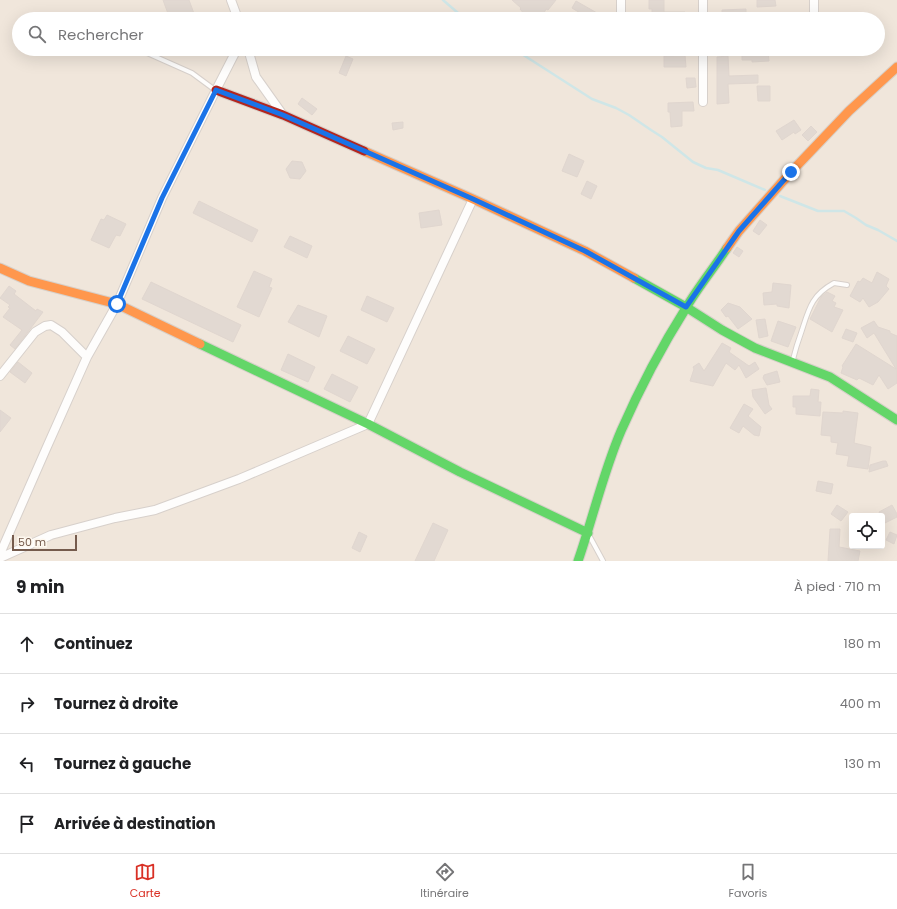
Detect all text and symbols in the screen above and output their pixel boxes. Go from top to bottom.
search box [12,12,885,56]
icon: search [26,23,48,45]
text: Rechercher [58,24,144,45]
route end [782,163,800,181]
route start [108,295,126,313]
map controls [849,513,885,549]
button: locate [849,513,885,549]
scale bar [12,533,77,552]
text: 50 m [18,534,46,550]
text: 9 min [16,575,65,599]
text: À pied · 710 m [794,577,881,596]
icon: ahead [16,633,38,655]
text: Continuez [54,633,133,654]
text: 180 m [844,634,881,653]
icon: right [16,693,38,715]
text: Tournez à droite [54,693,178,714]
text: 400 m [840,694,881,713]
icon: left [16,753,38,775]
text: Tournez à gauche [54,753,191,774]
text: 130 m [844,754,881,773]
icon: arrive [16,813,38,835]
text: Arrivée à destination [54,813,216,834]
tab: Carte [130,861,161,902]
tab: Itinéraire [420,861,469,902]
tab: Favoris [728,861,767,902]

